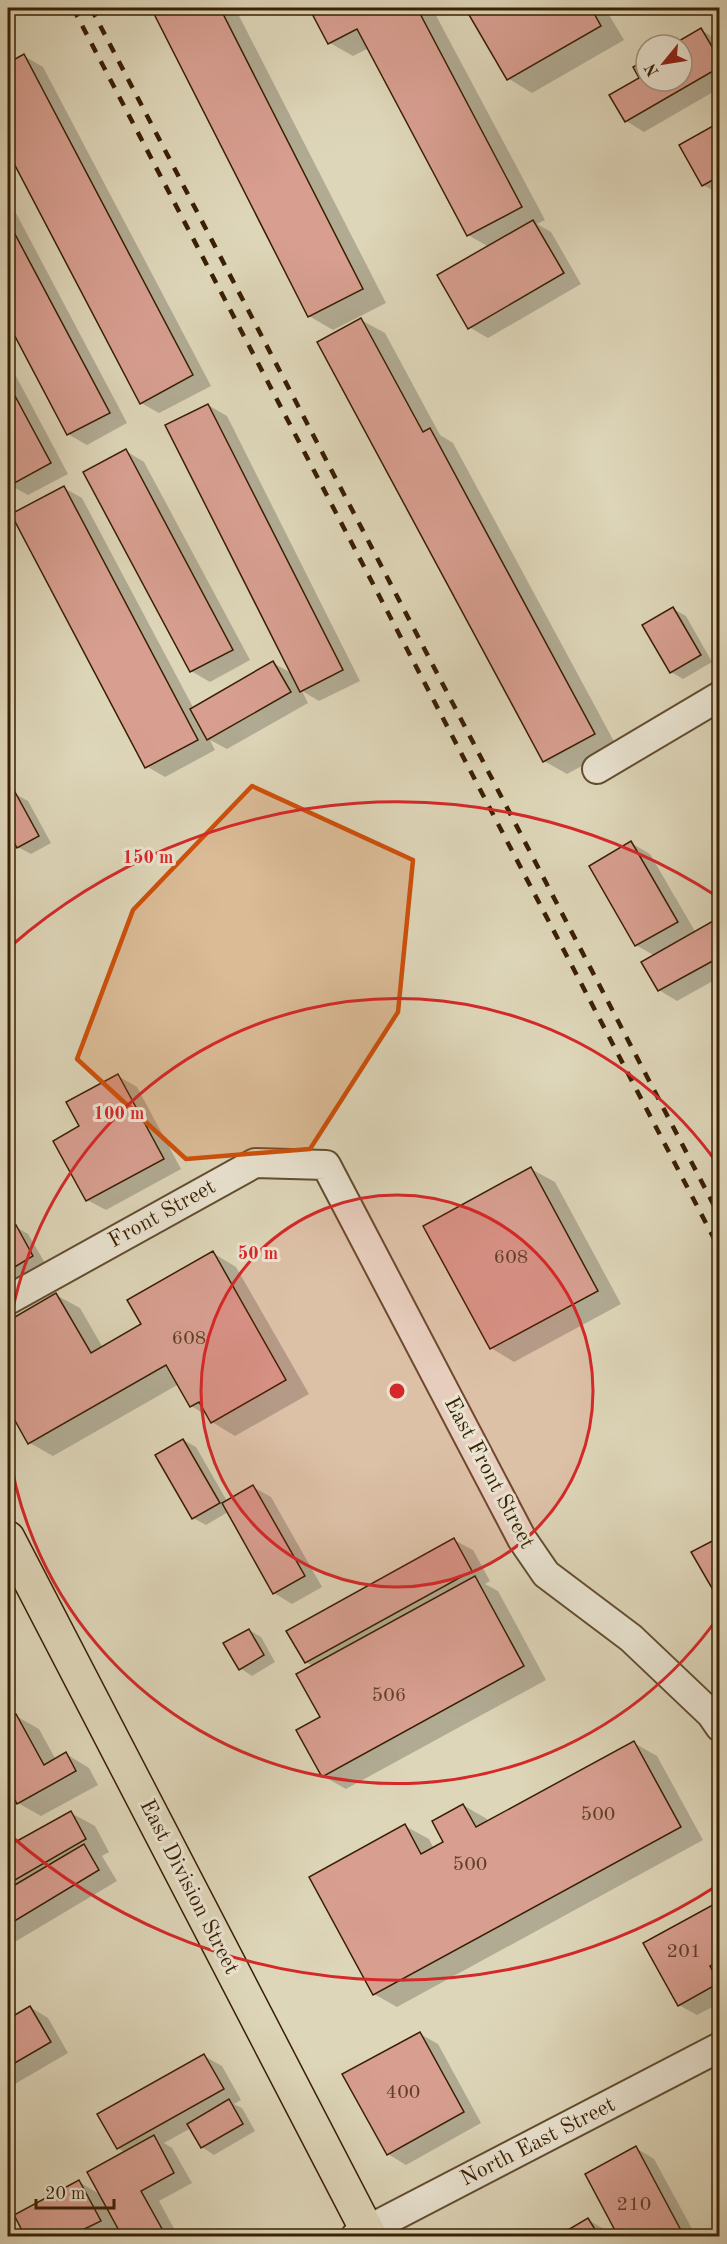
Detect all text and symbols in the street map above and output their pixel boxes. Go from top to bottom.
north arrow [634,33,694,93]
text: N [642,60,663,79]
text: 150 m [123,849,173,867]
text: 100 m [94,1105,144,1123]
street label: Front Street [105,1176,219,1252]
text: 50 m [238,1245,278,1263]
house number: 608 [494,1248,528,1268]
house number: 608 [172,1329,206,1349]
centre of rings [387,1381,407,1401]
street label: East Front Street [440,1394,538,1552]
house number: 506 [372,1686,406,1706]
street label: East Division Street [135,1796,243,1978]
house number: 500 [581,1805,615,1825]
house number: 500 [453,1855,487,1875]
house number: 201 [667,1942,701,1962]
house number: 400 [386,2083,420,2103]
street label: North East Street [457,2094,619,2190]
scale bar [36,2172,114,2210]
text: 20 m [45,2185,85,2203]
house number: 210 [617,2195,651,2215]

